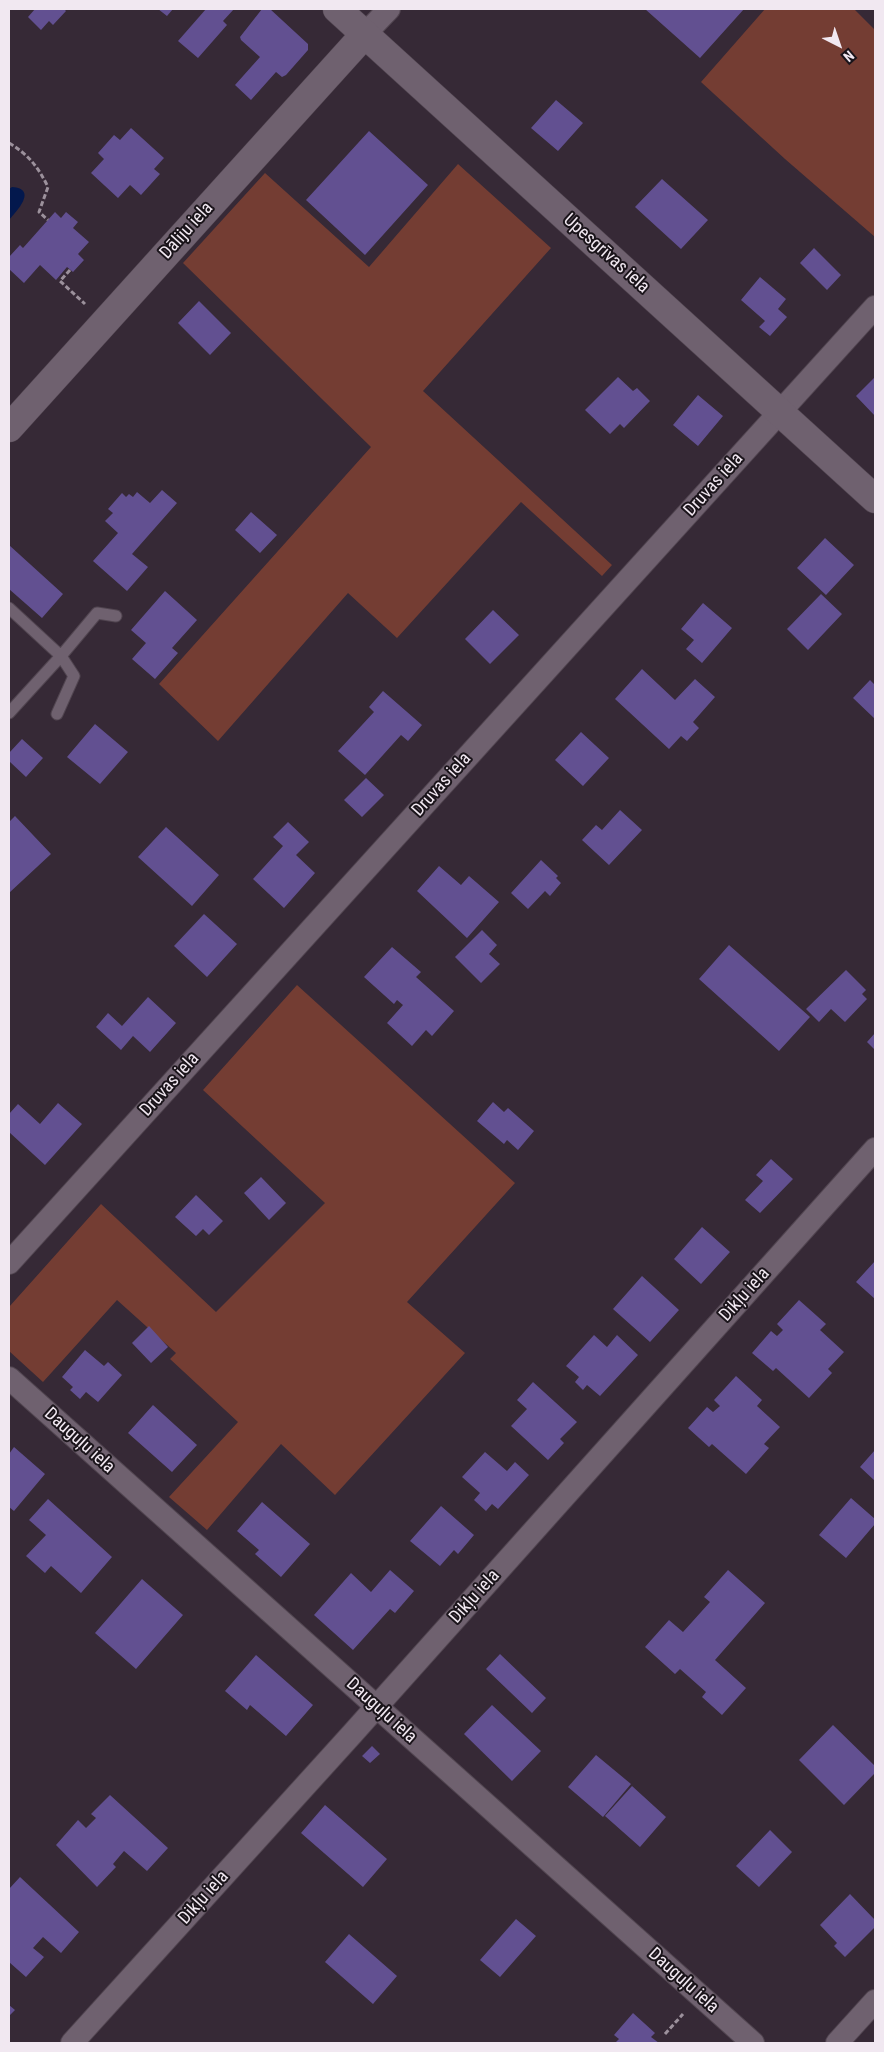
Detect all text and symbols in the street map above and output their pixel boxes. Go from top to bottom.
north arrow [814,20,864,70]
text: N [840,47,857,65]
street label: Dāliju iela [156,198,218,264]
street label: Upesgrīvas iela [559,210,653,298]
street label: Druvas iela [680,449,748,521]
street label: Druvas iela [408,749,476,821]
street label: Druvas iela [136,1049,204,1121]
street label: Dikļu iela [715,1264,775,1326]
street label: Dauguļu iela [39,1404,119,1478]
street label: Dikļu iela [445,1566,505,1628]
street label: Dauguļu iela [341,1674,421,1748]
street label: Dikļu iela [174,1867,234,1929]
street label: Dauguļu iela [643,1944,723,2018]

